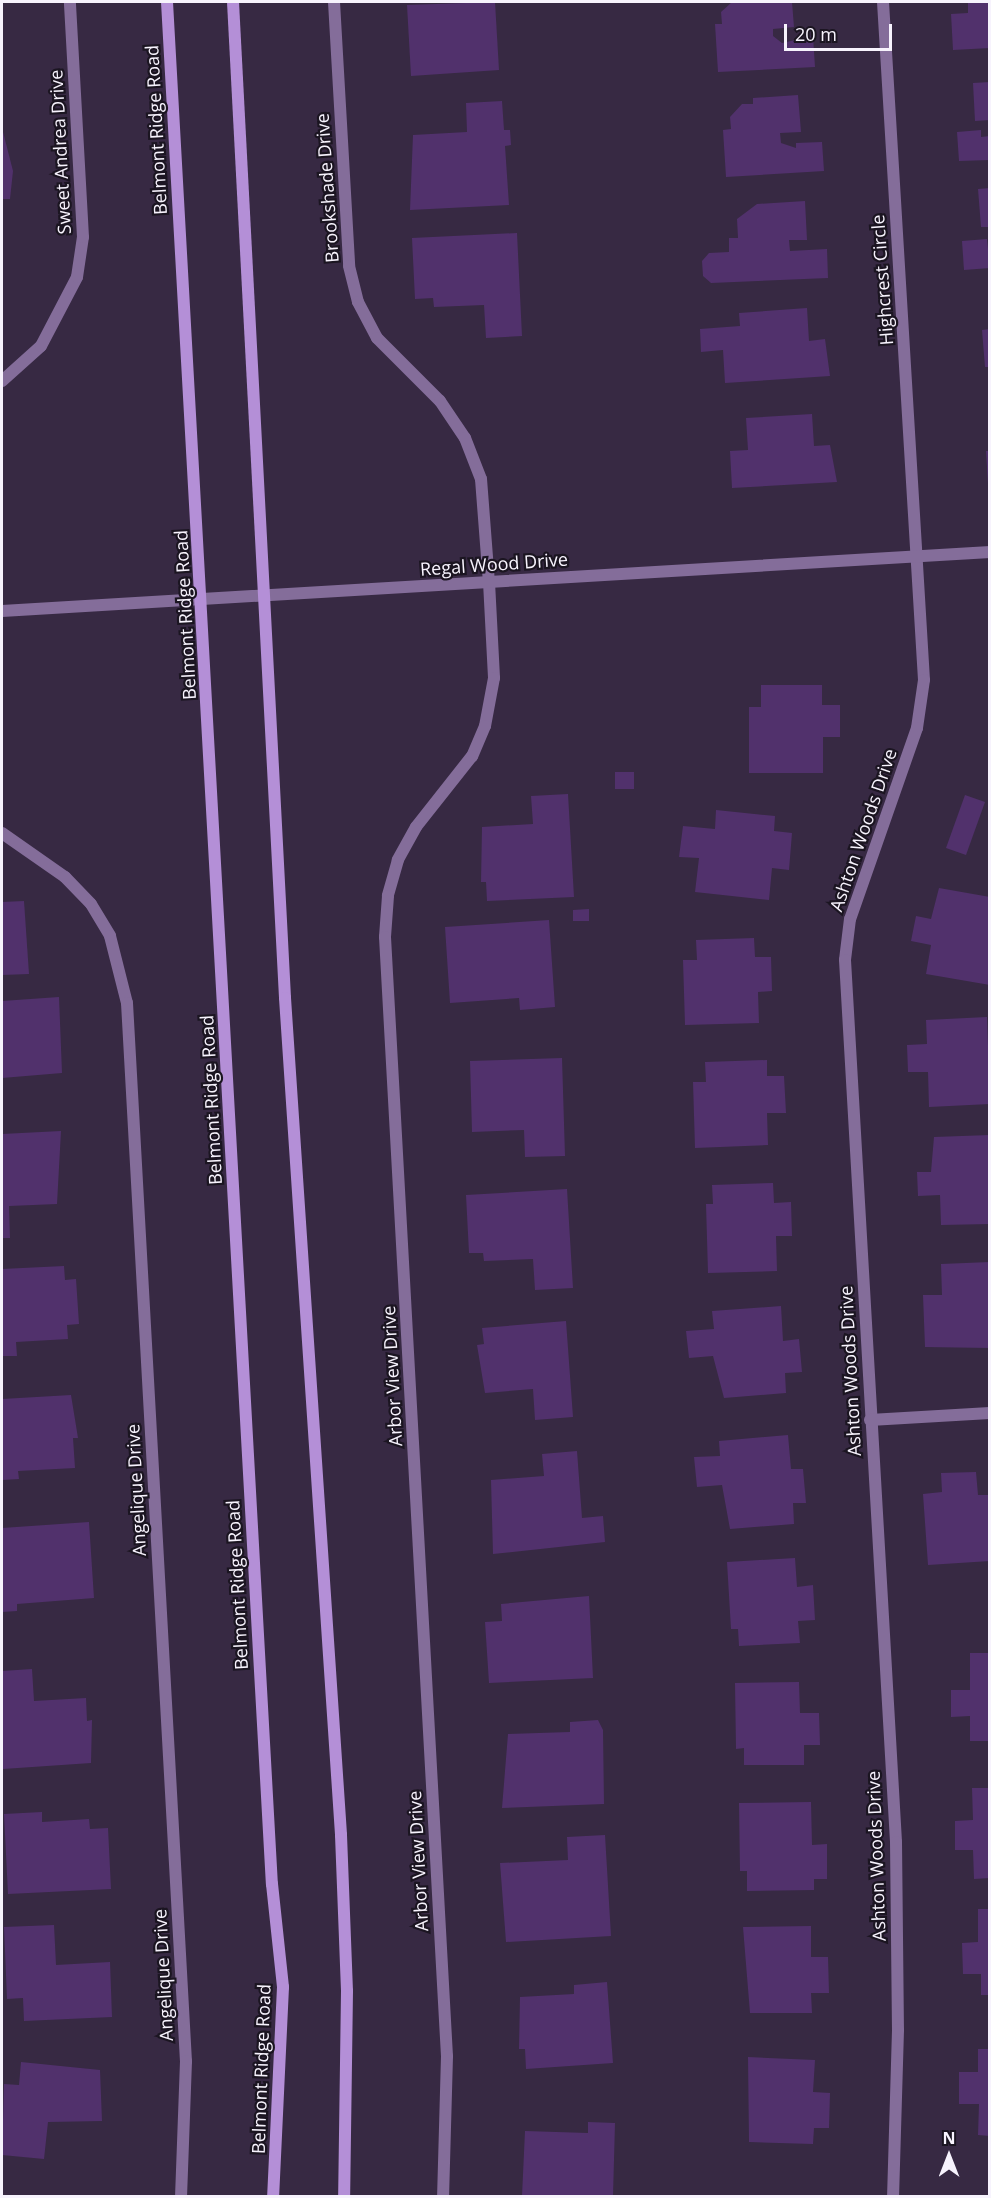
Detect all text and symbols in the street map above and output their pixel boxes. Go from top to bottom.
scale bar [787,12,895,50]
text: 20 m [795,22,837,46]
street label: Belmont Ridge Road [141,45,171,215]
street label: Sweet Andrea Drive [45,69,75,235]
street label: Brookshade Drive [311,113,343,263]
street label: Highcrest Circle [867,214,897,346]
street label: Belmont Ridge Road [170,530,200,700]
street label: Regal Wood Drive [419,548,569,580]
street label: Ashton Woods Drive [825,746,901,914]
street label: Belmont Ridge Road [196,1015,226,1185]
street label: Ashton Woods Drive [835,1285,865,1457]
street label: Arbor View Drive [378,1305,406,1447]
street label: Angelique Drive [122,1423,150,1557]
street label: Belmont Ridge Road [222,1500,252,1670]
street label: Ashton Woods Drive [862,1770,890,1942]
street label: Arbor View Drive [404,1790,432,1932]
street label: Angelique Drive [149,1908,177,2042]
street label: Belmont Ridge Road [247,1984,275,2154]
north arrow [919,2126,979,2186]
text: N [942,2127,956,2149]

